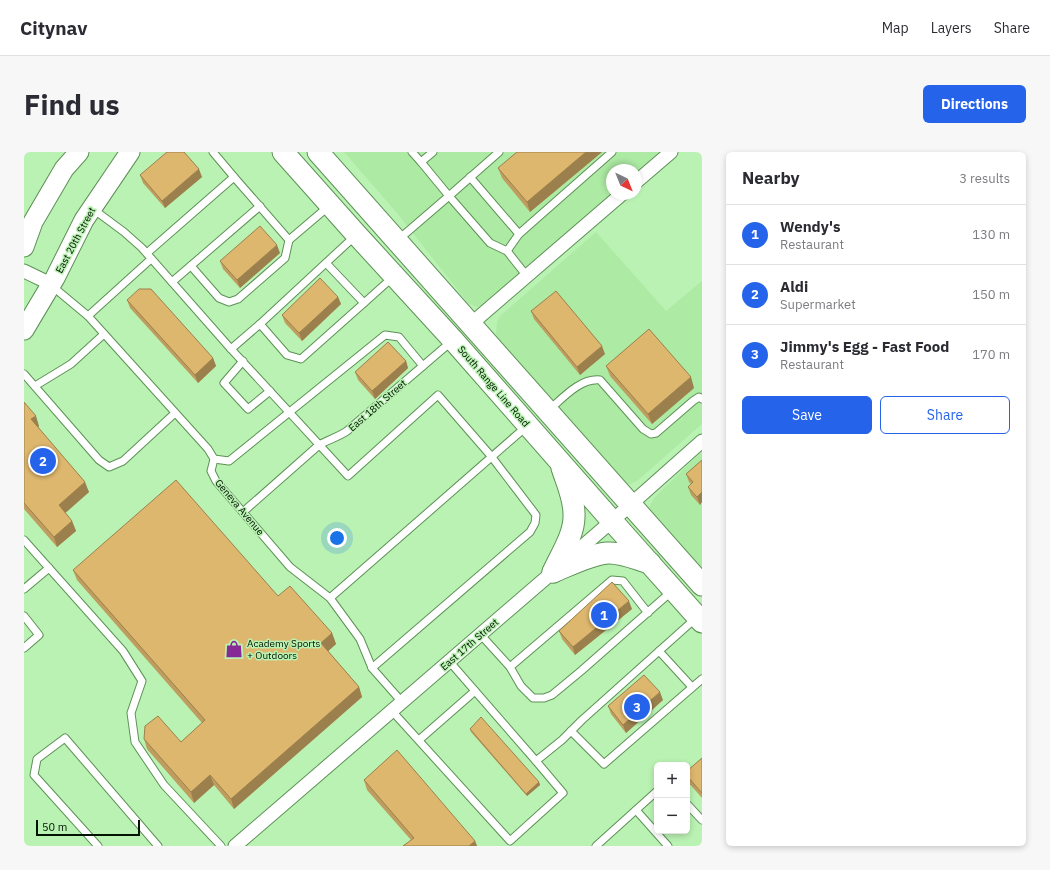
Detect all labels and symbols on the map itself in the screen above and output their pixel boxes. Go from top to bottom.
north arrow [606,164,642,200]
street label: East 20th Street [53,205,99,275]
street label: South Range Line Road [455,343,532,429]
street label: East 18th Street [346,376,409,434]
pin: 2 [30,446,56,476]
street label: Geneva Avenue [212,477,267,538]
your location [327,528,347,548]
pin: 1 [591,600,617,630]
street label: East 17th Street [438,615,501,673]
place label: Academy Sports + Outdoors [247,637,320,662]
shop icon: Academy Sports + Outdoors [224,639,244,659]
pin: 3 [624,692,650,722]
scale bar [36,818,140,837]

